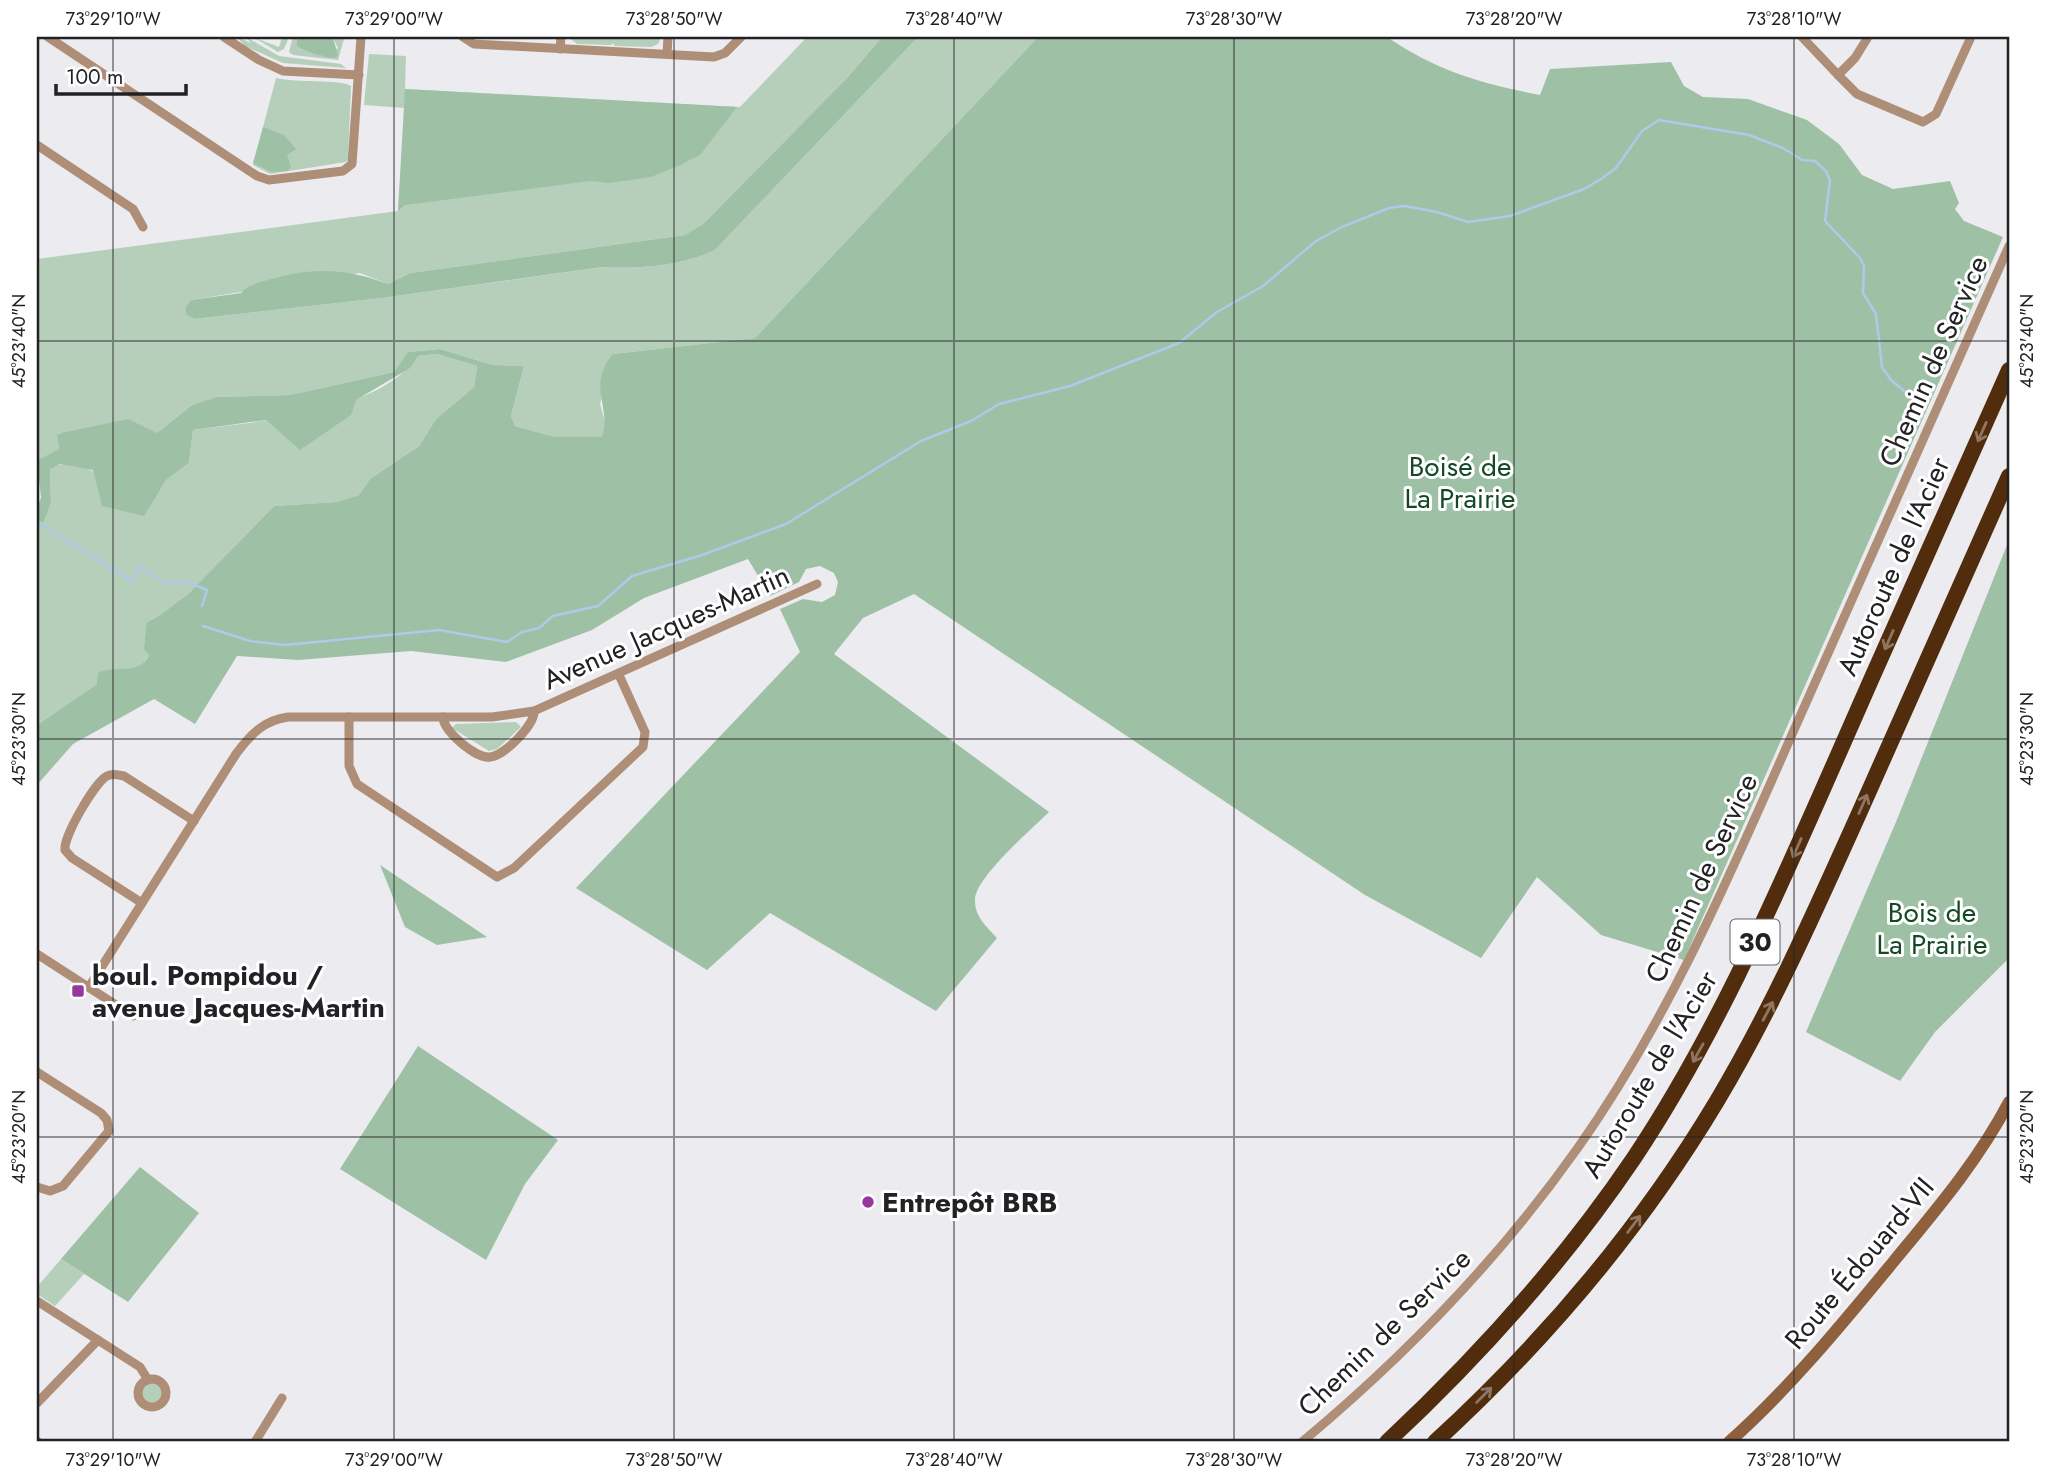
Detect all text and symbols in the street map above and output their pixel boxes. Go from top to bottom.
text: 73°29'10"W [65,6,161,32]
text: 73°29'00"W [345,6,443,32]
text: 73°28'50"W [626,6,722,32]
text: 73°28'40"W [906,6,1003,32]
text: 73°28'30"W [1186,6,1282,32]
text: 73°28'20"W [1466,6,1563,32]
text: 73°28'10"W [1747,6,1841,32]
scale bar [56,52,186,96]
text: 100 m [66,62,123,92]
street label: Chemin de Service [1869,249,1998,473]
text: 45°23'40"N [6,294,32,388]
text: 45°23'40"N [2014,294,2040,388]
one-way arrow [1975,421,1988,442]
park label: Boisé de La Prairie [1405,446,1515,519]
street label: Autoroute de l'Acier [1827,450,1960,682]
street label: Avenue Jacques-Martin [536,555,796,700]
one-way arrow [1882,629,1895,650]
text: 45°23'30"N [6,692,32,786]
text: 45°23'30"N [2014,692,2040,786]
street label: Chemin de Service [1635,767,1768,990]
one-way arrow [1857,794,1870,816]
one-way arrow [1790,837,1803,858]
park label: Bois de La Prairie [1877,892,1987,965]
road number: 30 [1730,920,1780,965]
place label: boul. Pompidou / avenue Jacques-Martin [92,955,385,1028]
street label: Autoroute de l'Acier [1571,962,1728,1186]
marker: boul. Pompidou / avenue Jacques-Martin [70,983,86,999]
one-way arrow [1762,1001,1775,1022]
one-way arrow [1691,1042,1705,1062]
text: 45°23'20"N [6,1090,32,1184]
text: 45°23'20"N [2014,1090,2040,1184]
street label: Route Édouard-VII [1775,1168,1944,1358]
place label: Entrepôt BRB [882,1182,1057,1223]
marker: Entrepôt BRB [860,1194,876,1210]
one-way arrow [1626,1215,1641,1234]
street label: Chemin de Service [1288,1239,1480,1426]
one-way arrow [1476,1387,1493,1404]
text: 73°29'10"W [65,1447,161,1473]
text: 73°29'00"W [345,1447,443,1473]
text: 73°28'50"W [626,1447,722,1473]
text: 73°28'40"W [906,1447,1003,1473]
text: 73°28'30"W [1186,1447,1282,1473]
text: 73°28'20"W [1466,1447,1563,1473]
text: 73°28'10"W [1747,1447,1841,1473]

